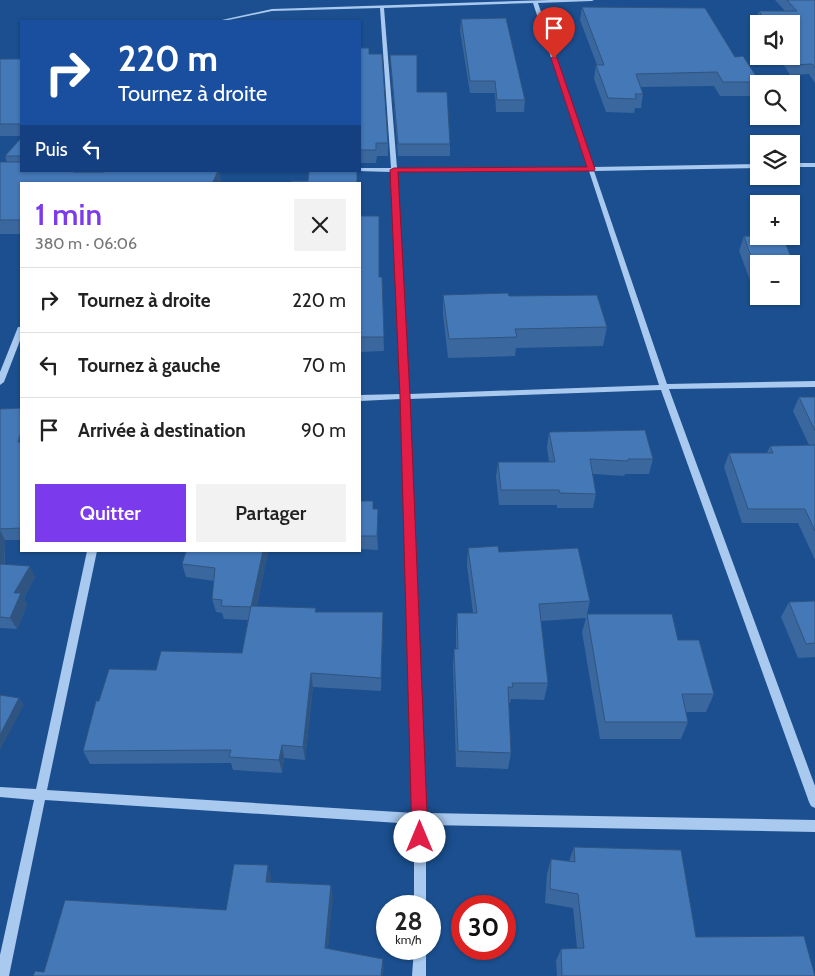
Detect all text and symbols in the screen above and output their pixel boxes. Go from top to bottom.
pin [533,7,575,58]
icon: arrive [540,14,568,42]
map controls [750,15,800,305]
button: sound [750,15,800,65]
text: 220 m [118,37,218,80]
icon: right [35,40,100,105]
button: search [750,75,800,125]
text: Tournez à droite [118,80,267,107]
icon: left [78,135,106,163]
button: layers [750,135,800,185]
text: Puis [35,138,68,161]
button: + [750,195,800,245]
text: 1 min [35,196,102,233]
button: close [294,199,346,251]
text: 380 m · 06:06 [35,234,137,253]
button: − [750,255,800,305]
icon: right [35,286,63,314]
text: Tournez à droite [78,289,211,312]
text: 220 m [292,289,346,312]
icon: left [35,351,63,379]
text: Tournez à gauche [78,354,220,377]
text: 70 m [302,354,346,377]
icon: arrive [35,416,63,444]
text: Arrivée à destination [78,419,246,442]
text: 90 m [301,419,346,442]
button: Quitter [35,484,186,542]
button: Partager [196,484,346,542]
position arrow [393,810,445,862]
speed limit sign: 30 [451,895,516,960]
text: 28 [394,906,423,936]
text: km/h [395,932,422,947]

